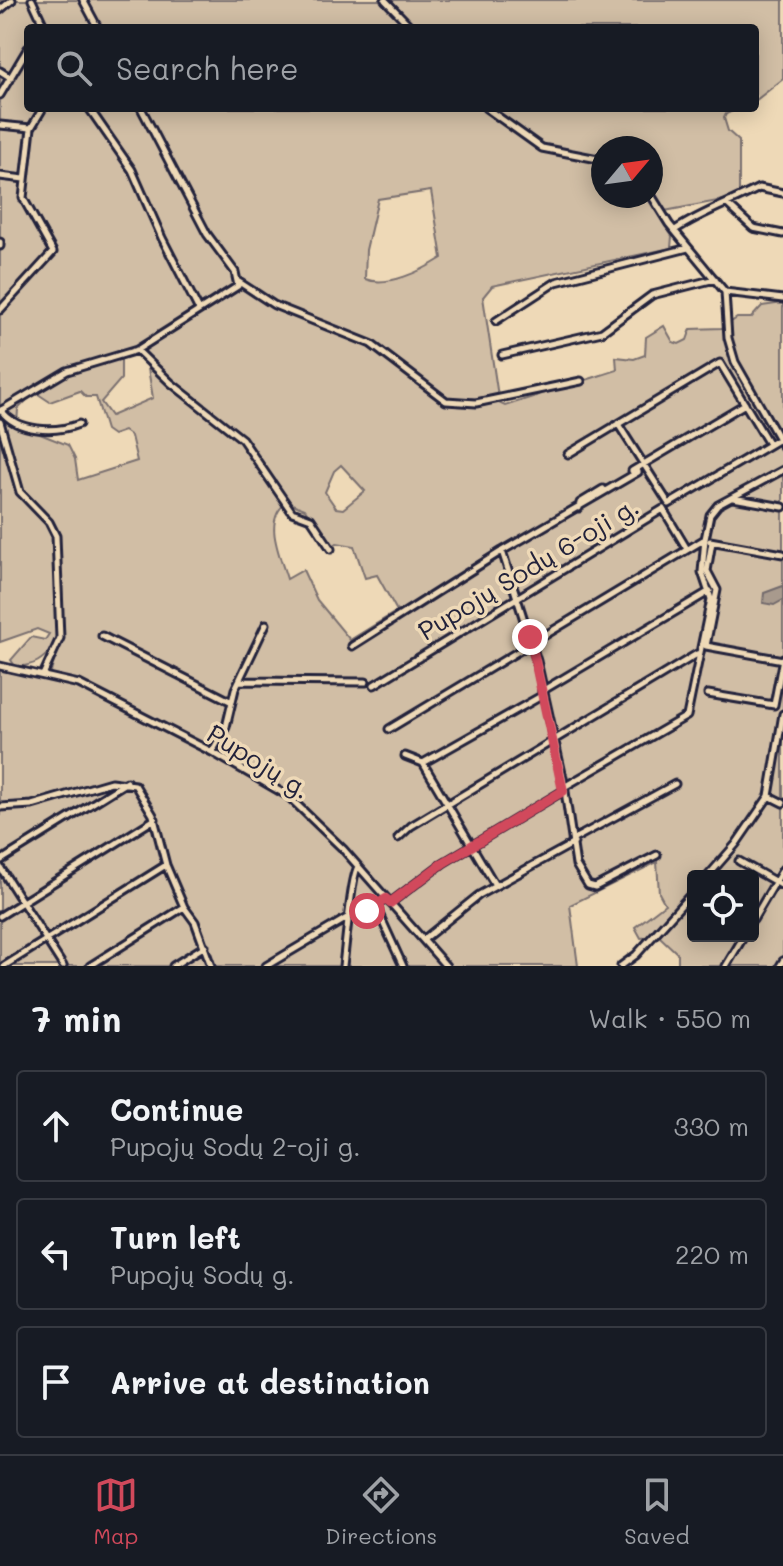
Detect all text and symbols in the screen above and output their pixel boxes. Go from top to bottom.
search box [24,24,759,112]
icon: search [52,46,96,90]
text: Search here [116,48,299,88]
north arrow [591,136,663,208]
street label: Pupojų Sodų 6-oji g. [411,489,645,647]
route end [512,619,548,655]
street label: Pupojų g. [201,716,317,806]
map controls [687,870,759,942]
button: locate [687,870,759,942]
route start [349,893,385,929]
text: 7 min [32,996,121,1041]
text: Walk · 550 m [588,1001,751,1035]
text: Continue [110,1089,243,1129]
icon: ahead [34,1104,78,1148]
text: 330 m [673,1109,749,1143]
text: Pupojų Sodų 2-oji g. [110,1129,361,1163]
text: Turn left [110,1217,241,1257]
icon: left [34,1232,78,1276]
text: 220 m [675,1237,749,1271]
text: Pupojų Sodų g. [110,1257,295,1291]
icon: arrive [34,1360,78,1404]
text: Arrive at destination [110,1362,430,1402]
tab: Map [94,1473,138,1550]
tab: Directions [325,1473,437,1550]
tab: Saved [624,1473,689,1550]

